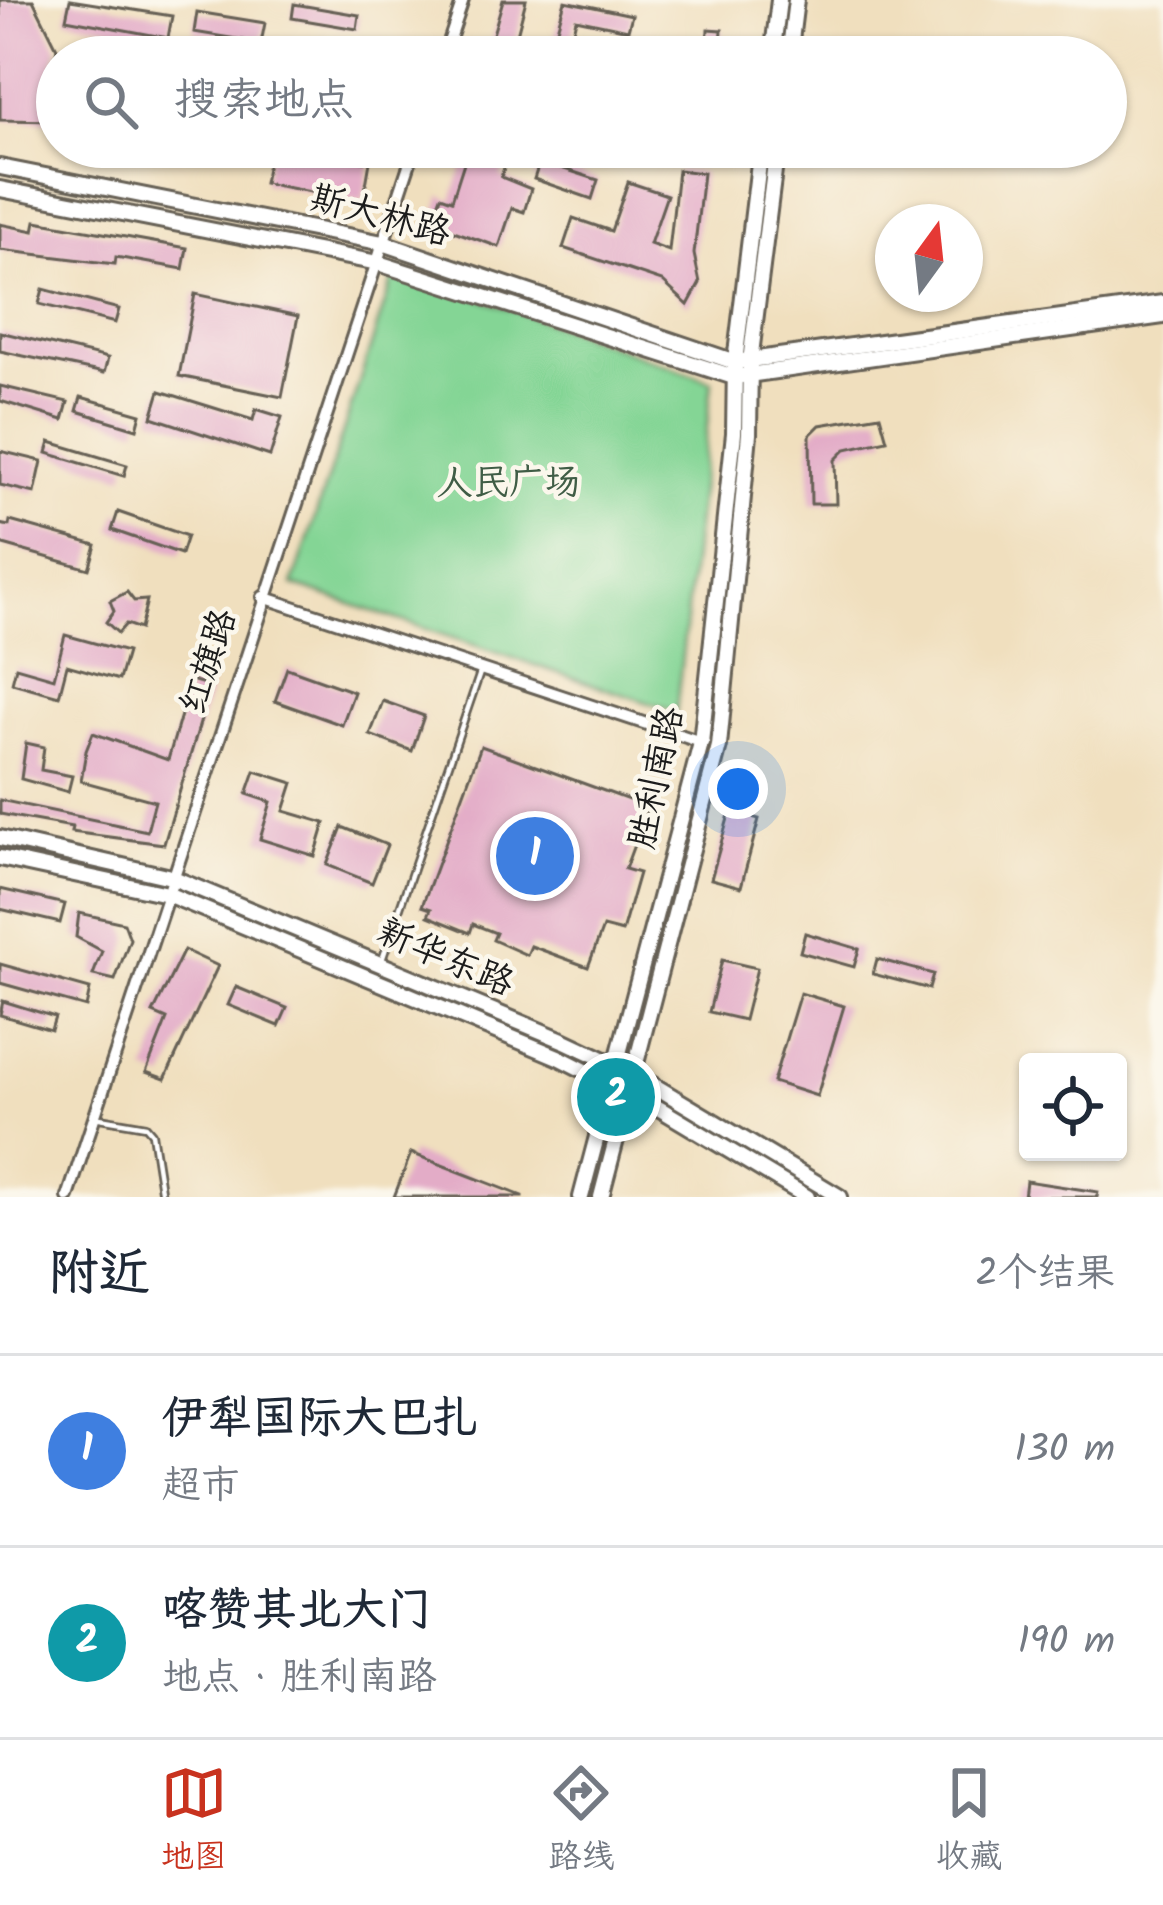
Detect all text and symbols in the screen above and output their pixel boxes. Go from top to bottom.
search box [36,36,1127,168]
text: 搜索地点 [174,66,354,138]
icon: search [78,69,144,135]
street label: 斯大林路 [303,171,457,263]
north arrow [875,204,983,312]
park label: 人民广场 [437,456,581,513]
street label: 红旗路 [166,602,254,722]
street label: 胜利南路 [615,702,701,854]
your location [708,759,768,819]
pin: 1 [496,811,574,901]
street label: 新华东路 [368,905,522,1013]
pin: 2 [577,1052,655,1142]
map controls [1019,1053,1127,1161]
button: locate [1019,1053,1127,1161]
text: 附近 [48,1235,150,1316]
text: 2个结果 [975,1244,1115,1306]
text: 伊犁国际大巴扎 [162,1384,477,1456]
text: 1 [81,1420,93,1482]
text: 130 m [1014,1420,1115,1482]
text: 超市 [162,1456,240,1518]
text: 喀赞其北大门 [162,1576,432,1648]
text: 2 [76,1612,98,1674]
text: 190 m [1018,1612,1115,1674]
text: 地点 · 胜利南路 [162,1648,437,1710]
tab: 地图 [161,1760,227,1885]
tab: 路线 [548,1760,614,1885]
tab: 收藏 [936,1760,1002,1885]

